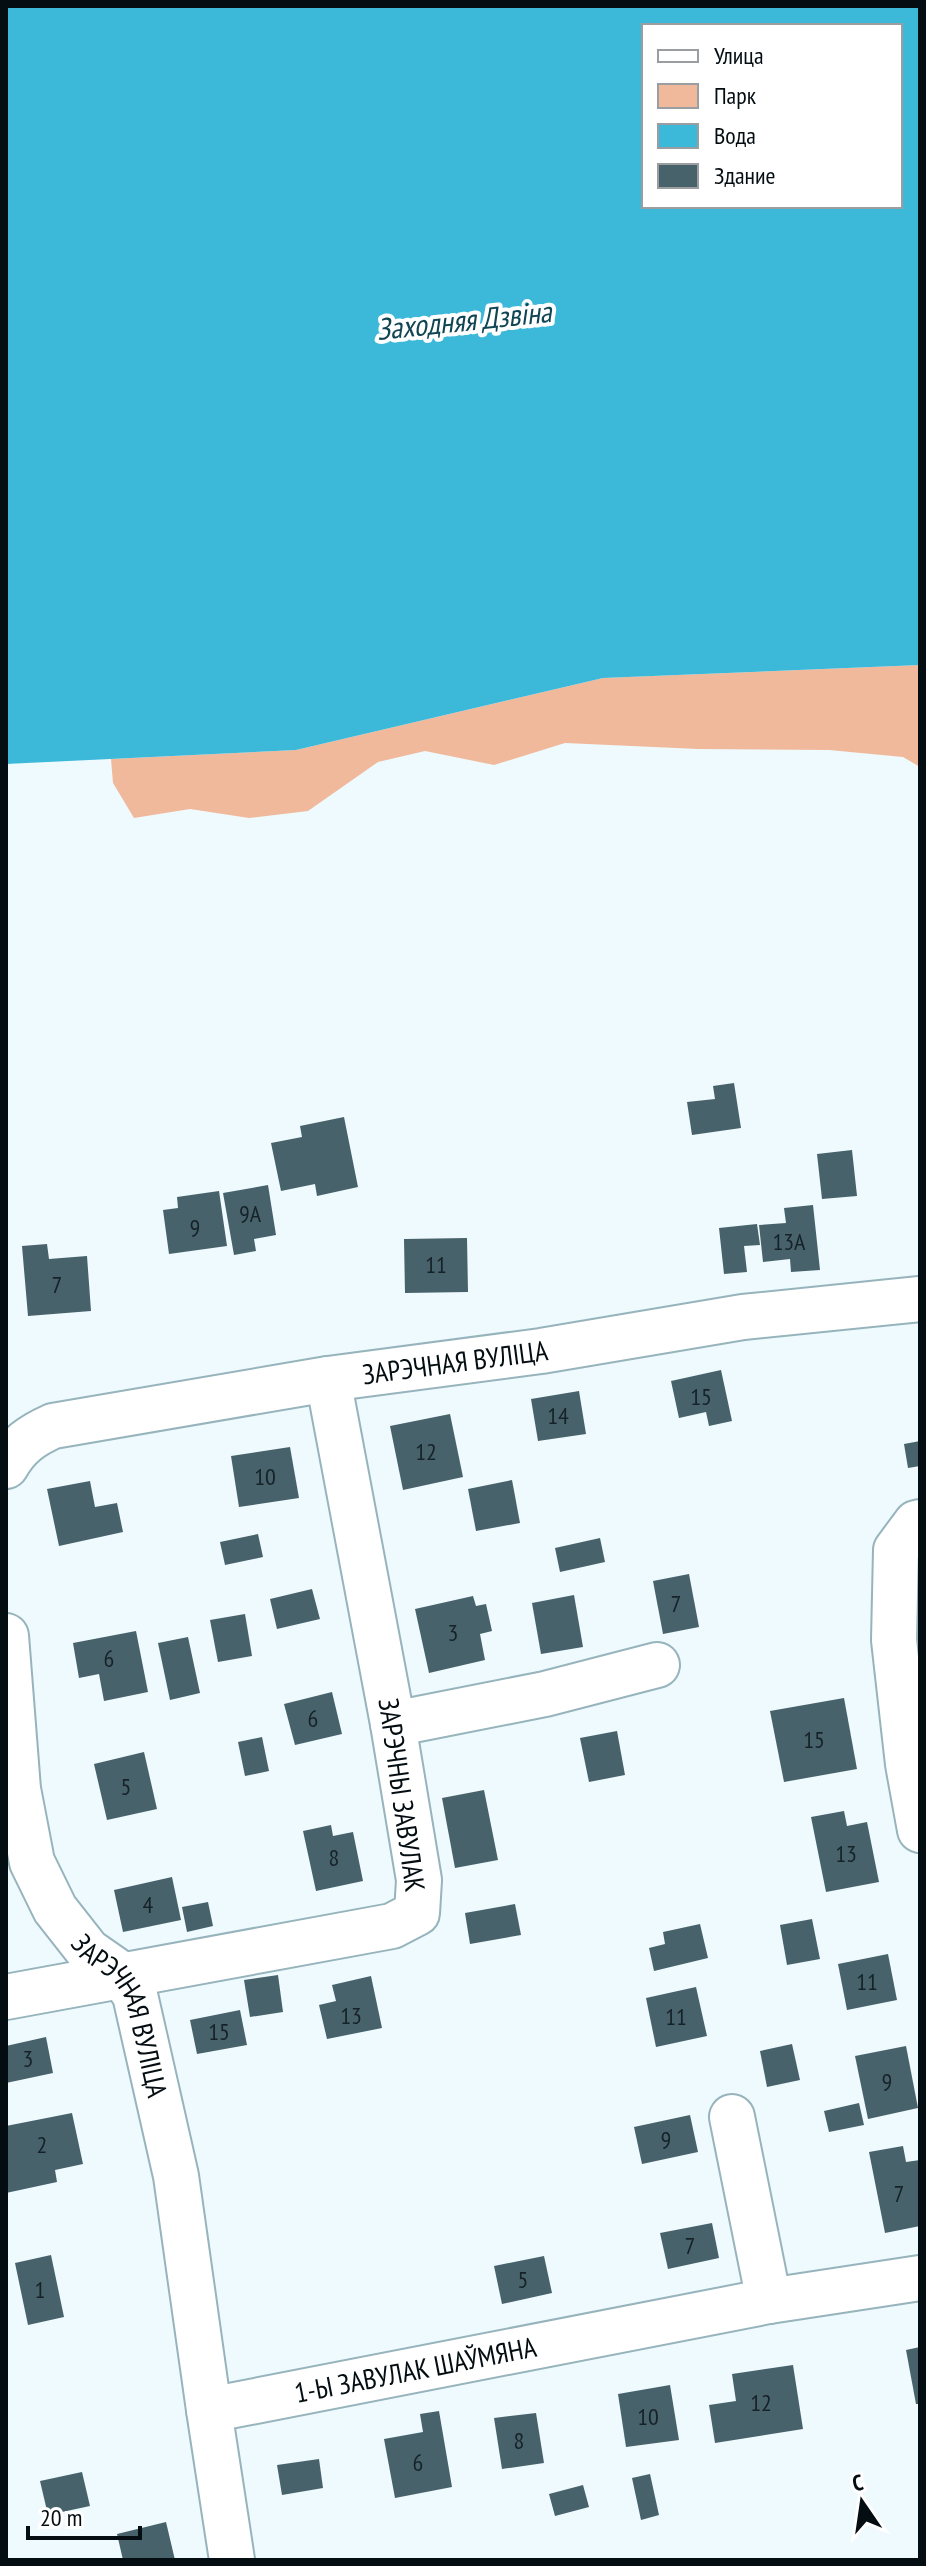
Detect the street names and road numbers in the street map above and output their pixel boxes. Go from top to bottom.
street label: ЗАРЭЧНАЯ ВУЛІЦА [360,1331,551,1392]
street label: ЗАРЭЧНЫ ЗАВУЛАК [371,1696,434,1894]
street label: ЗАРЭЧНАЯ ВУЛІЦА [63,1926,177,2101]
street label: 1-Ы ЗАВУЛАК ШАЎМЯНА [291,2328,540,2411]

